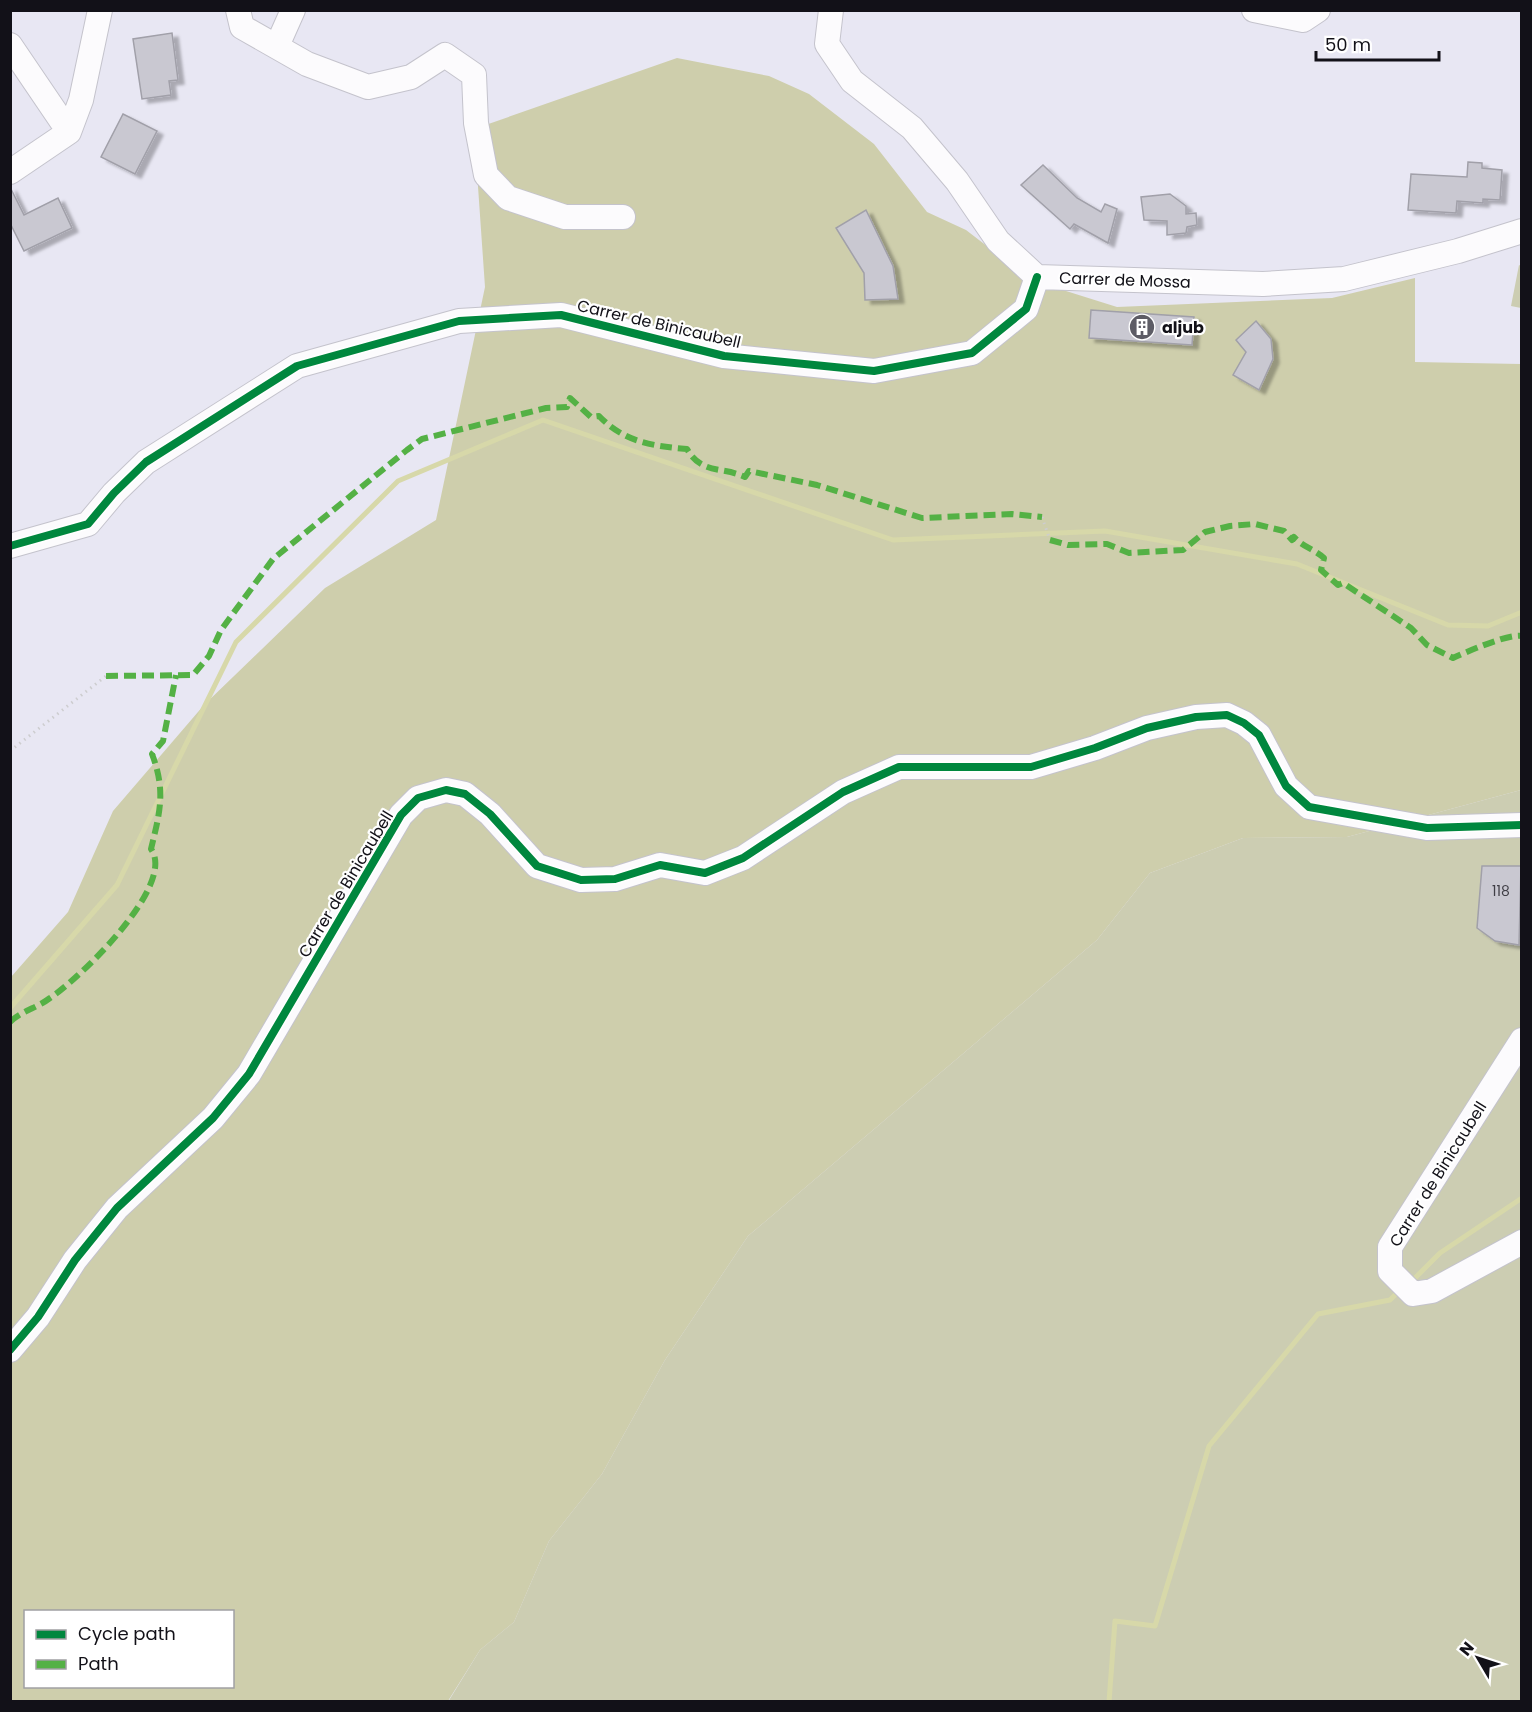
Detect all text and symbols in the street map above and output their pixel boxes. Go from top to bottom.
scale bar [1316,24,1439,62]
text: 50 m [1325,32,1371,57]
street label: Carrer de Mossa [1059,266,1191,294]
street label: Carrer de Binicaubell [575,294,743,354]
building icon: aljub [1127,312,1157,342]
place label: aljub [1162,316,1204,339]
street label: Carrer de Binicaubell [293,806,399,962]
house number: 118 [1492,881,1510,901]
street label: Carrer de Binicaubell [1384,1097,1492,1251]
legend [24,1610,234,1688]
text: Cycle path [78,1621,176,1646]
north arrow [1448,1628,1508,1688]
text: N [1454,1637,1479,1661]
text: Path [78,1651,119,1676]

